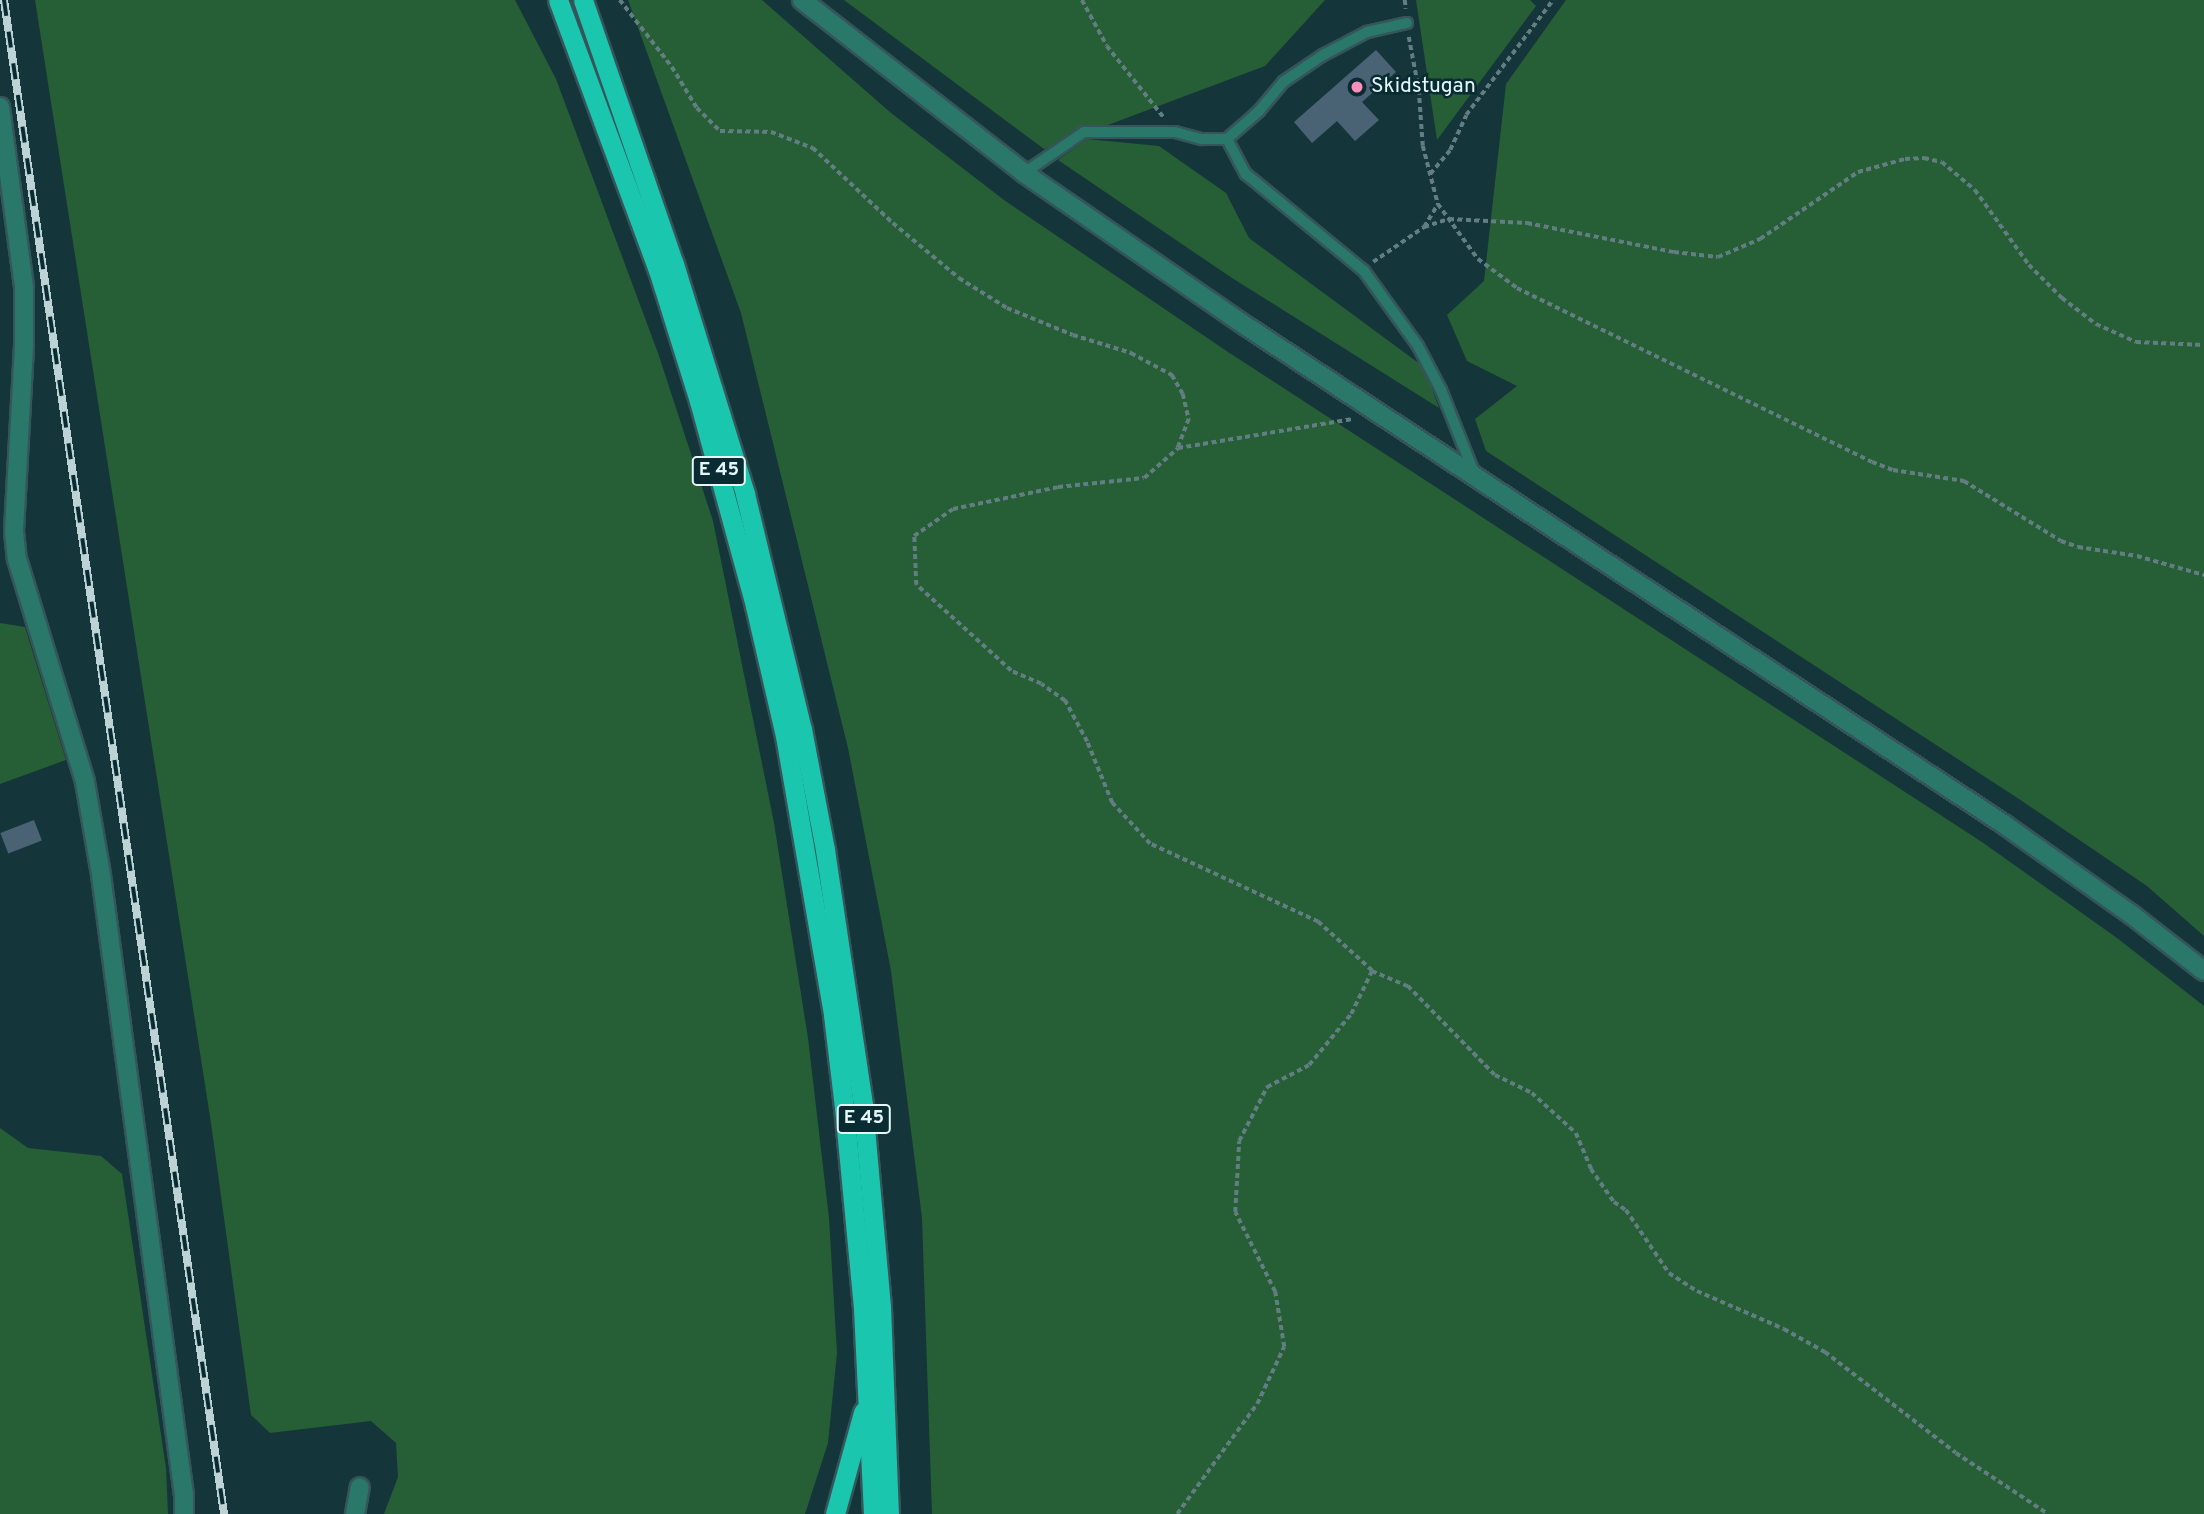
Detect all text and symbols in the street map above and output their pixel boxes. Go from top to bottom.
place label: Skidstugan [1371,74,1476,100]
marker: Skidstugan [1349,79,1365,95]
road number: E 45 [691,456,747,486]
road number: E 45 [836,1104,892,1134]

